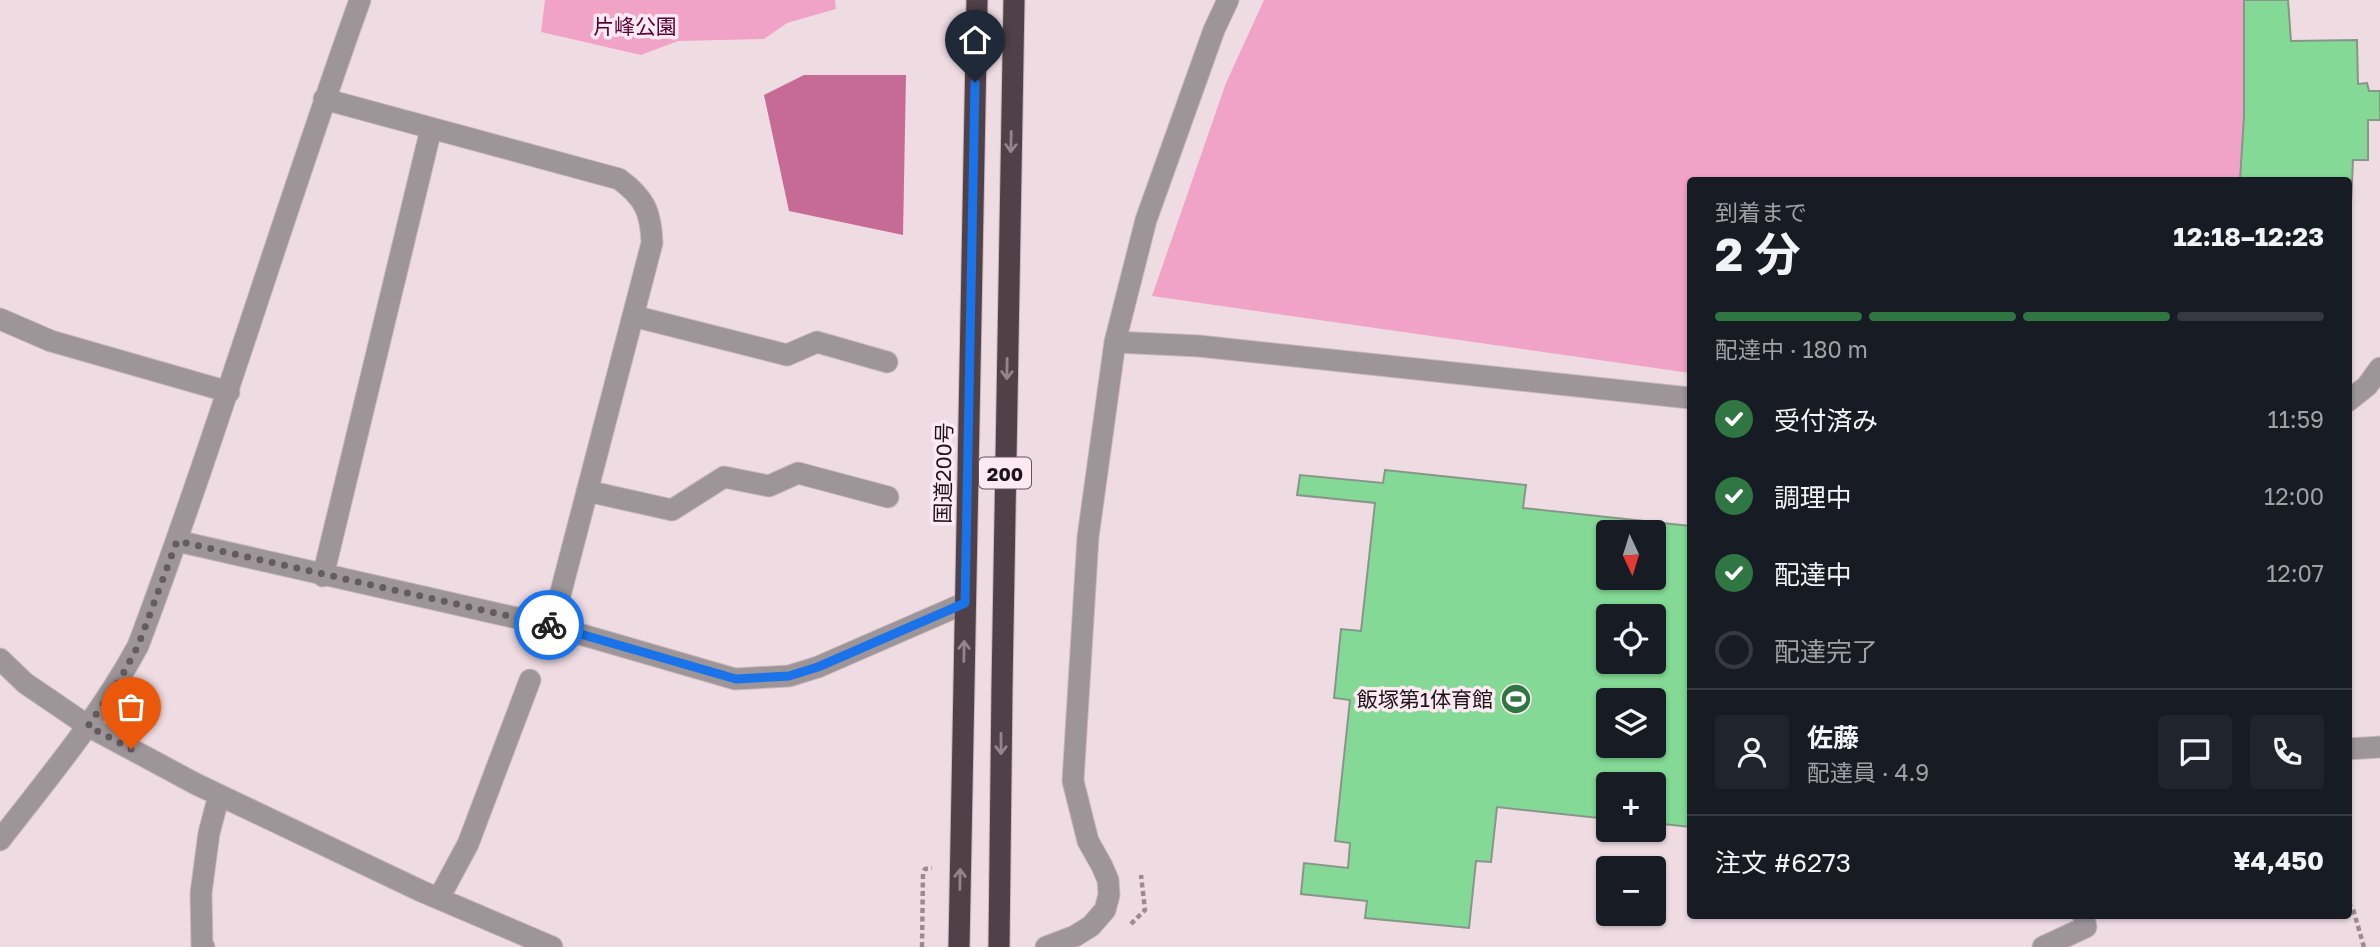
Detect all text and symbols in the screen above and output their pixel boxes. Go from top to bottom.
pin [945,10,1005,82]
park label: 片峰公園 [593,13,677,39]
icon: home [956,21,994,59]
one-way arrow [1005,130,1018,153]
text: 到着まで [1715,198,1807,226]
text: 12:18–12:23 [2173,221,2324,252]
text: 2 分 [1715,226,1801,281]
text: 配達中 · 180 m [1715,335,1868,363]
one-way arrow [1001,357,1014,380]
icon: check [1715,400,1753,438]
text: 受付済み [1774,405,1878,436]
text: 11:59 [2268,405,2324,433]
street label: 国道200号 [929,422,957,524]
road number: 200 [979,458,1031,488]
icon: check [1715,477,1753,515]
text: 調理中 [1774,482,1852,513]
text: 12:00 [2264,482,2324,510]
north arrow [1596,520,1666,590]
map controls [1596,520,1666,926]
icon: check [1715,554,1753,592]
text: 配達中 [1774,559,1852,590]
text: 12:07 [2266,559,2324,587]
courier [514,590,584,660]
button: locate [1596,604,1666,674]
icon: bike [530,606,568,644]
text: 配達完了 [1774,636,1878,667]
one-way arrow [957,640,971,663]
pin [101,677,161,749]
sports icon: 飯塚第1体育館 [1499,682,1533,716]
place label: 飯塚第1体育館 [1357,686,1493,712]
icon: bag [112,688,150,726]
button: layers [1596,688,1666,758]
button: person [1715,715,1789,789]
button: chat [2158,715,2232,789]
button: phone [2250,715,2324,789]
text: 佐藤 [1807,722,1859,753]
one-way arrow [994,732,1008,755]
text: 配達員 · 4.9 [1807,758,1929,786]
button: + [1596,772,1666,842]
text: ¥4,450 [2233,845,2324,876]
text: 注文 #6273 [1715,847,1851,878]
button: − [1596,856,1666,926]
one-way arrow [953,868,967,891]

